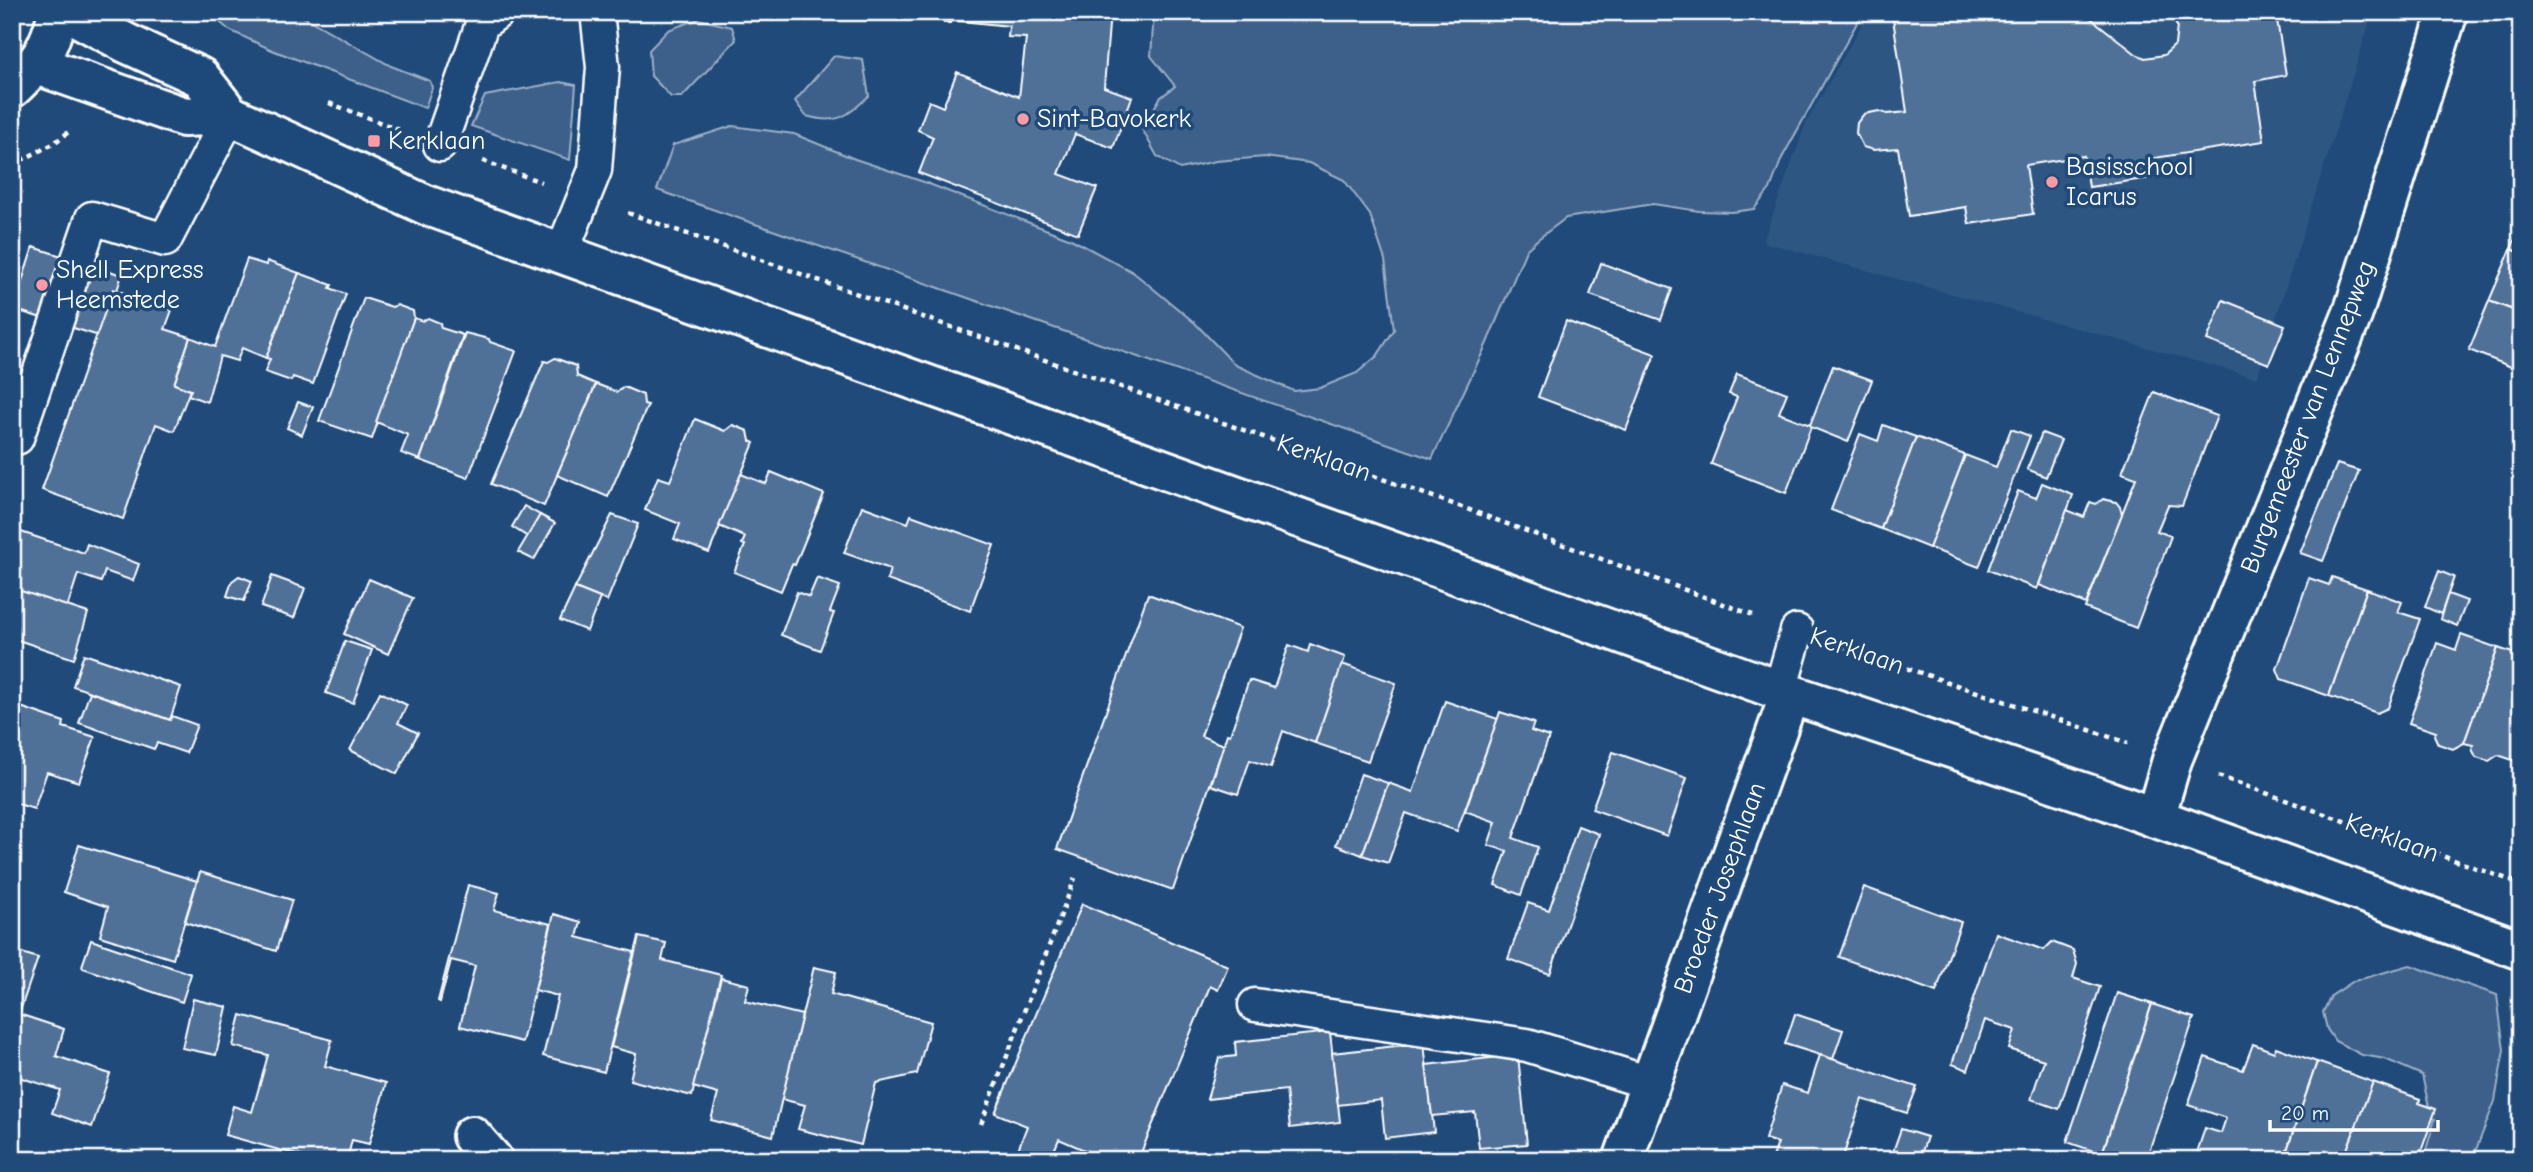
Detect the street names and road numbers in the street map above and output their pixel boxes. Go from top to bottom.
street label: Burgemeester van Lennepweg [2234,256,2382,578]
street label: Kerklaan [1273,428,1375,488]
street label: Kerklaan [1806,621,1908,681]
street label: Broeder Josephlaan [1668,778,1772,998]
street label: Kerklaan [2341,807,2443,869]

